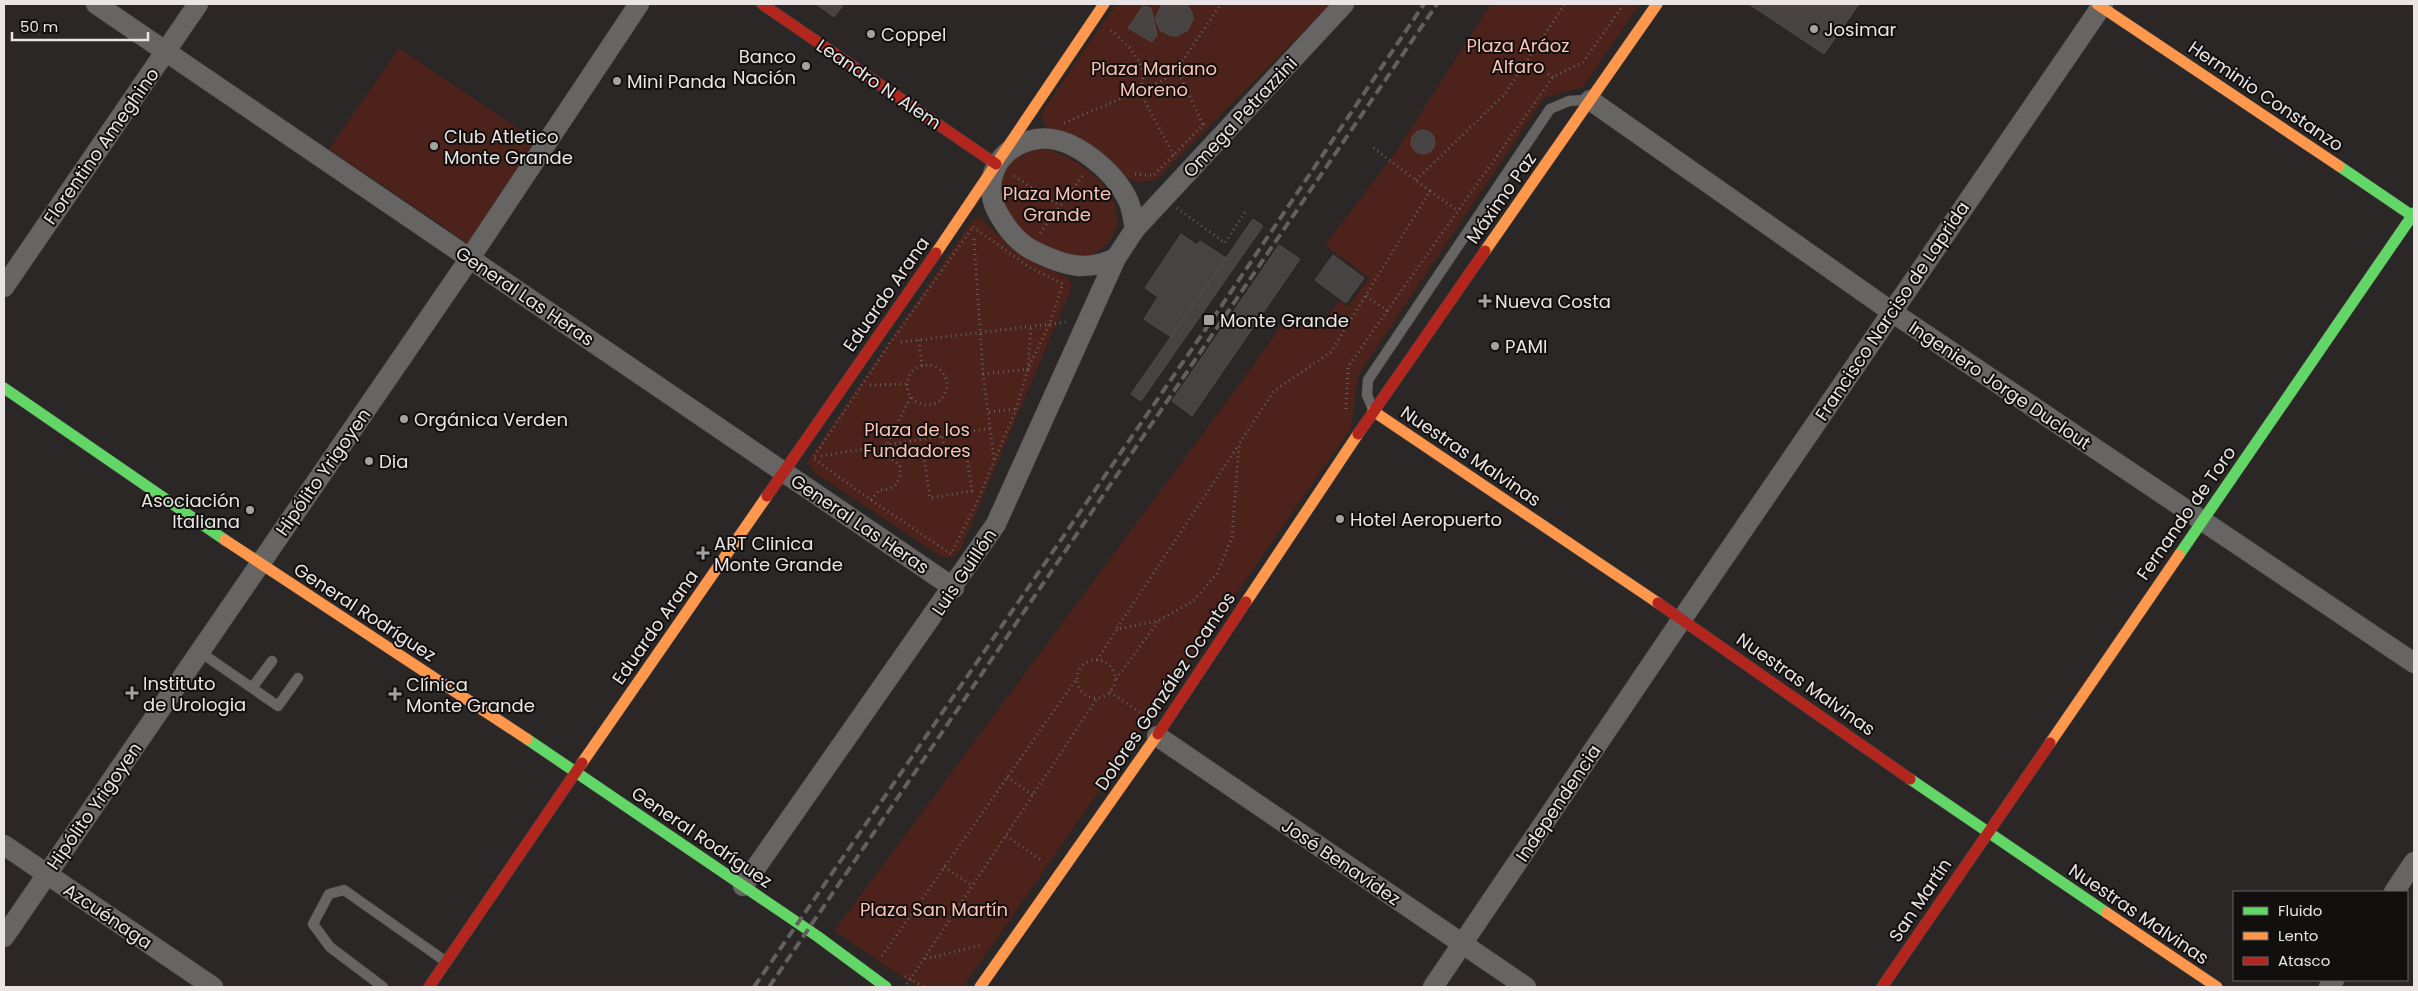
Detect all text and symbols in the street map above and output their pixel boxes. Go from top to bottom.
scale bar [12,10,149,42]
text: 50 m [20,16,58,37]
place label: Josimar [1824,17,1897,42]
place label: Coppel [881,22,946,47]
marker: Josimar [1808,23,1820,35]
marker: Coppel [865,28,877,40]
street label: Leandro N. Alem [812,33,946,135]
park label: Plaza Aráoz Alfaro [1467,33,1569,79]
street label: Herminio Constanzo [2184,35,2348,157]
place label: Banco Nación [733,44,796,90]
street label: Omega Petrazzini [1177,51,1303,183]
park label: Plaza Mariano Moreno [1091,56,1217,102]
marker: Banco Nación [800,60,812,72]
street label: Florentino Ameghino [37,63,165,229]
place label: Mini Panda [627,69,726,94]
marker: Mini Panda [611,75,623,87]
place label: Club Atletico Monte Grande [444,124,573,170]
marker: Club Atletico Monte Grande [428,140,440,152]
street label: Máximo Paz [1460,147,1542,249]
park label: Plaza Monte Grande [1003,181,1111,227]
street label: Francisco Narciso de Laprida [1809,196,1975,426]
street label: Eduardo Arana [837,232,935,356]
street label: General Las Heras [451,240,599,352]
place label: Nueva Costa [1495,289,1611,314]
marker: Nueva Costa [1479,295,1491,307]
place label: Monte Grande [1220,308,1349,333]
marker: Monte Grande [1202,313,1216,327]
street label: Ingeniero Jorge Duclout [1904,315,2096,455]
place label: PAMI [1505,334,1547,359]
marker: PAMI [1489,340,1501,352]
street label: Nuestras Malvinas [1396,400,1546,512]
street label: Hipólito Yrigoyen [270,403,376,541]
place label: Orgánica Verden [414,407,568,432]
marker: Orgánica Verden [398,413,410,425]
park label: Plaza de los Fundadores [863,417,971,463]
street label: Fernando de Toro [2130,441,2242,585]
place label: Dia [379,449,408,474]
marker: Dia [363,455,375,467]
street label: General Las Heras [786,468,934,580]
place label: Asociación Italiana [141,488,240,534]
marker: Asociación Italiana [244,504,256,516]
place label: Hotel Aeropuerto [1350,507,1502,532]
marker: Hotel Aeropuerto [1334,513,1346,525]
street label: Luis Guillón [926,524,1002,620]
place label: ART Clinica Monte Grande [714,531,843,577]
marker: ART Clinica Monte Grande [696,546,710,560]
street label: General Rodríguez [289,557,441,667]
street label: Eduardo Arana [606,565,704,689]
street label: Dolores González Ocantos [1089,587,1241,795]
street label: Nuestras Malvinas [1732,627,1880,741]
place label: Instituto de Urologia [143,671,246,717]
place label: Clínica Monte Grande [406,672,535,718]
marker: Instituto de Urologia [125,686,139,700]
marker: Clínica Monte Grande [388,687,402,701]
street label: Hipólito Yrigoyen [41,737,147,875]
street label: Independencia [1509,739,1607,867]
street label: General Rodríguez [627,781,777,893]
street label: José Benavídez [1277,813,1405,911]
street label: San Martín [1883,853,1957,947]
street label: Nuestras Malvinas [2064,858,2214,970]
street label: Azcuénaga [59,877,157,955]
legend [2233,891,2408,981]
park label: Plaza San Martín [860,897,1008,922]
text: Fluido [2278,900,2322,921]
text: Lento [2278,925,2318,946]
text: Atasco [2278,950,2330,971]

